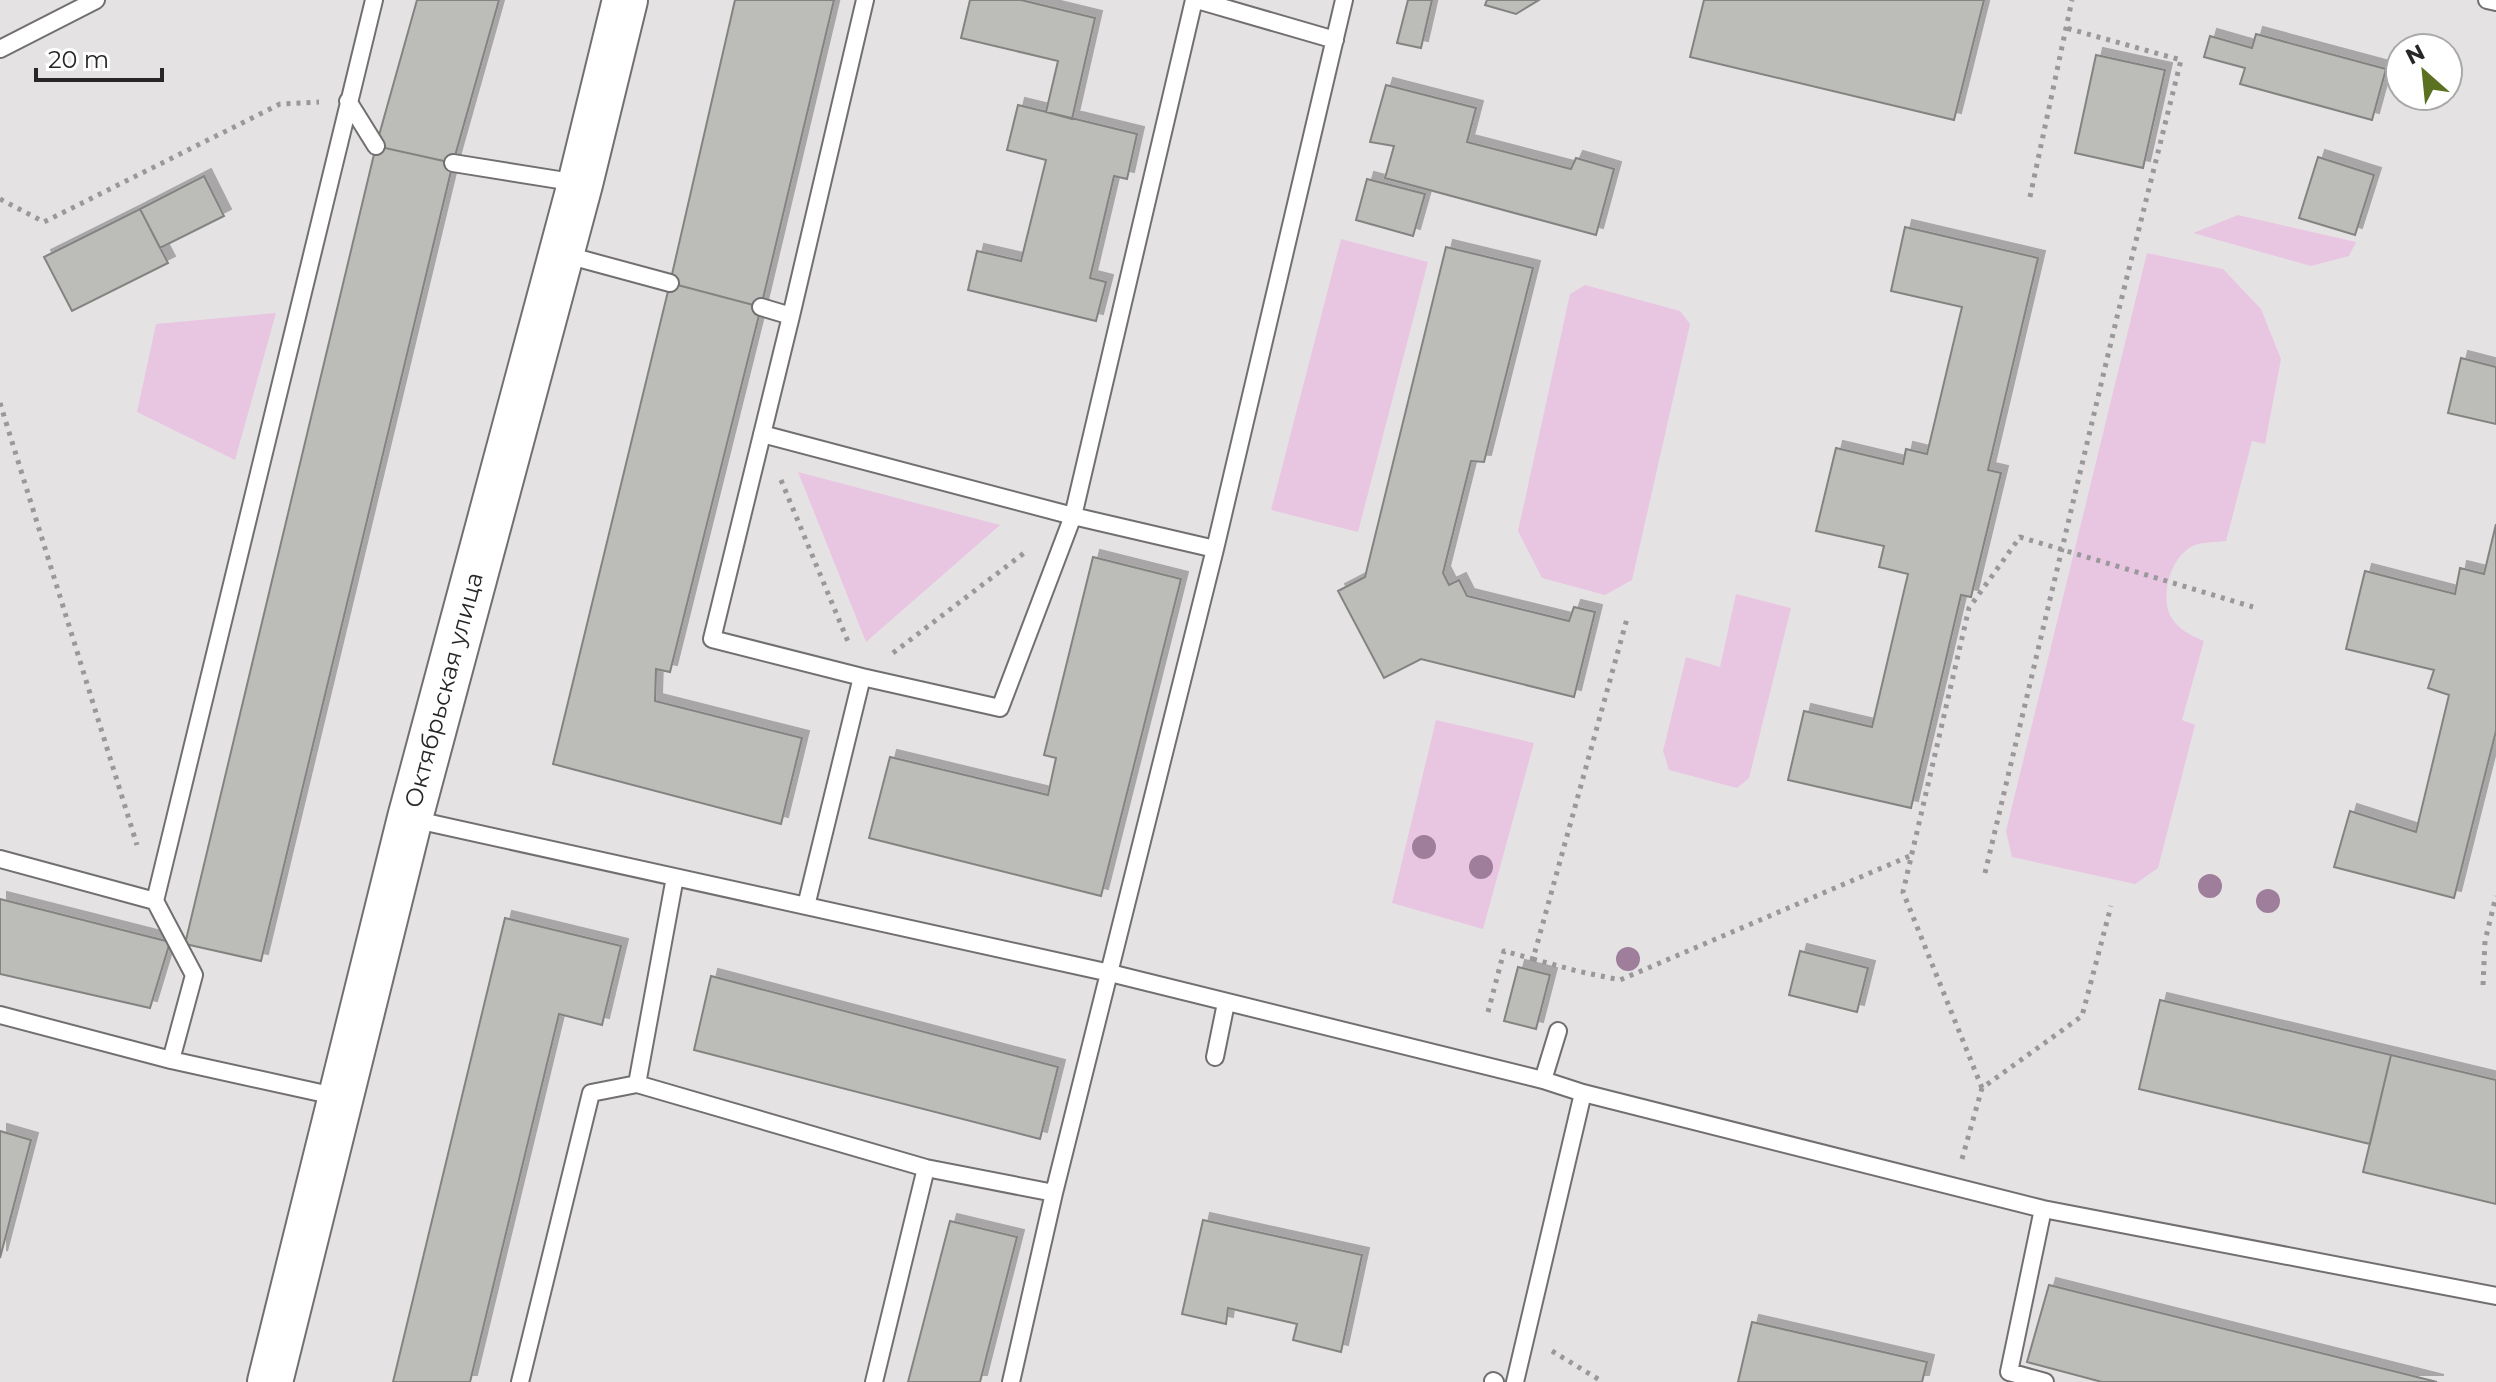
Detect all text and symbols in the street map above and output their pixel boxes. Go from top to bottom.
scale bar [36,32,162,82]
north arrow [2384,32,2464,112]
text: N [2401,39,2429,71]
text: 20 m [48,45,109,74]
street label: Октябрьская улица [398,569,489,811]

